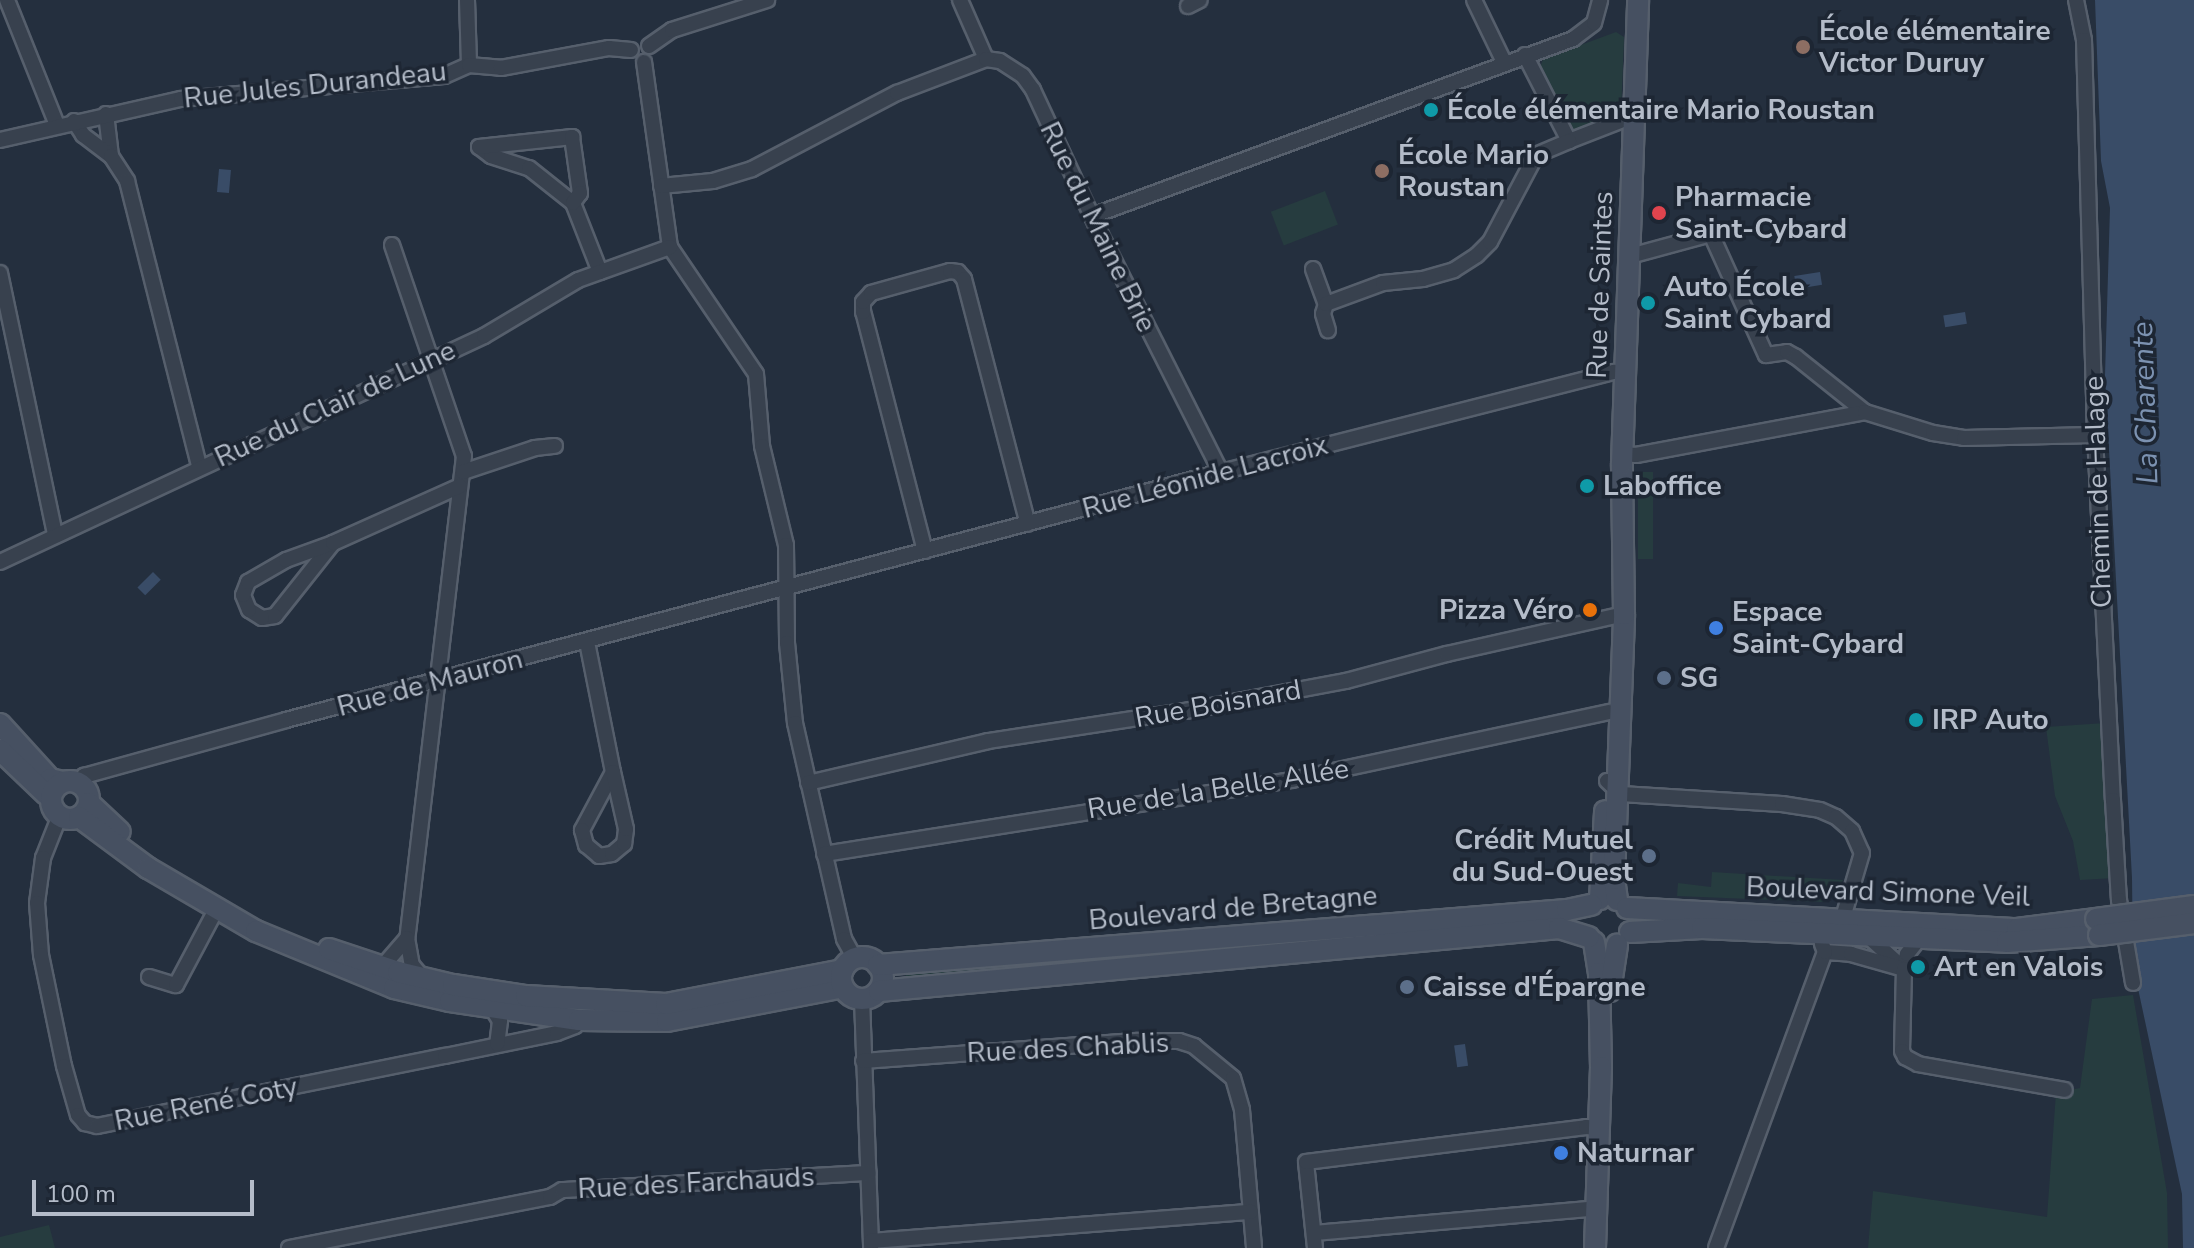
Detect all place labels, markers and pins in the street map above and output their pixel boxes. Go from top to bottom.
place label: École élémentaire Victor Duruy [1819,14,2051,80]
marker: École élémentaire Victor Duruy [1794,38,1812,56]
place label: École élémentaire Mario Roustan [1447,93,1875,127]
marker: École élémentaire Mario Roustan [1422,101,1440,119]
place label: École Mario Roustan [1398,138,1549,204]
marker: École Mario Roustan [1373,162,1391,180]
place label: Pharmacie Saint-Cybard [1675,180,1847,246]
marker: Pharmacie Saint-Cybard [1650,204,1668,222]
place label: Auto École Saint Cybard [1664,270,1832,336]
marker: Auto École Saint Cybard [1639,294,1657,312]
place label: Laboffice [1603,469,1722,503]
marker: Laboffice [1578,477,1596,495]
place label: Pizza Véro [1439,593,1574,627]
place label: Espace Saint-Cybard [1732,595,1904,661]
marker: Pizza Véro [1581,601,1599,619]
marker: Espace Saint-Cybard [1707,619,1725,637]
place label: SG [1680,661,1718,695]
marker: SG [1655,669,1673,687]
place label: IRP Auto [1932,703,2049,737]
marker: IRP Auto [1907,711,1925,729]
place label: Crédit Mutuel du Sud-Ouest [1452,823,1633,889]
marker: Crédit Mutuel du Sud-Ouest [1640,847,1658,865]
place label: Art en Valois [1934,950,2103,984]
marker: Art en Valois [1909,958,1927,976]
place label: Caisse d'Épargne [1423,970,1646,1004]
marker: Caisse d'Épargne [1398,978,1416,996]
place label: Naturnar [1577,1136,1694,1170]
marker: Naturnar [1552,1144,1570,1162]

